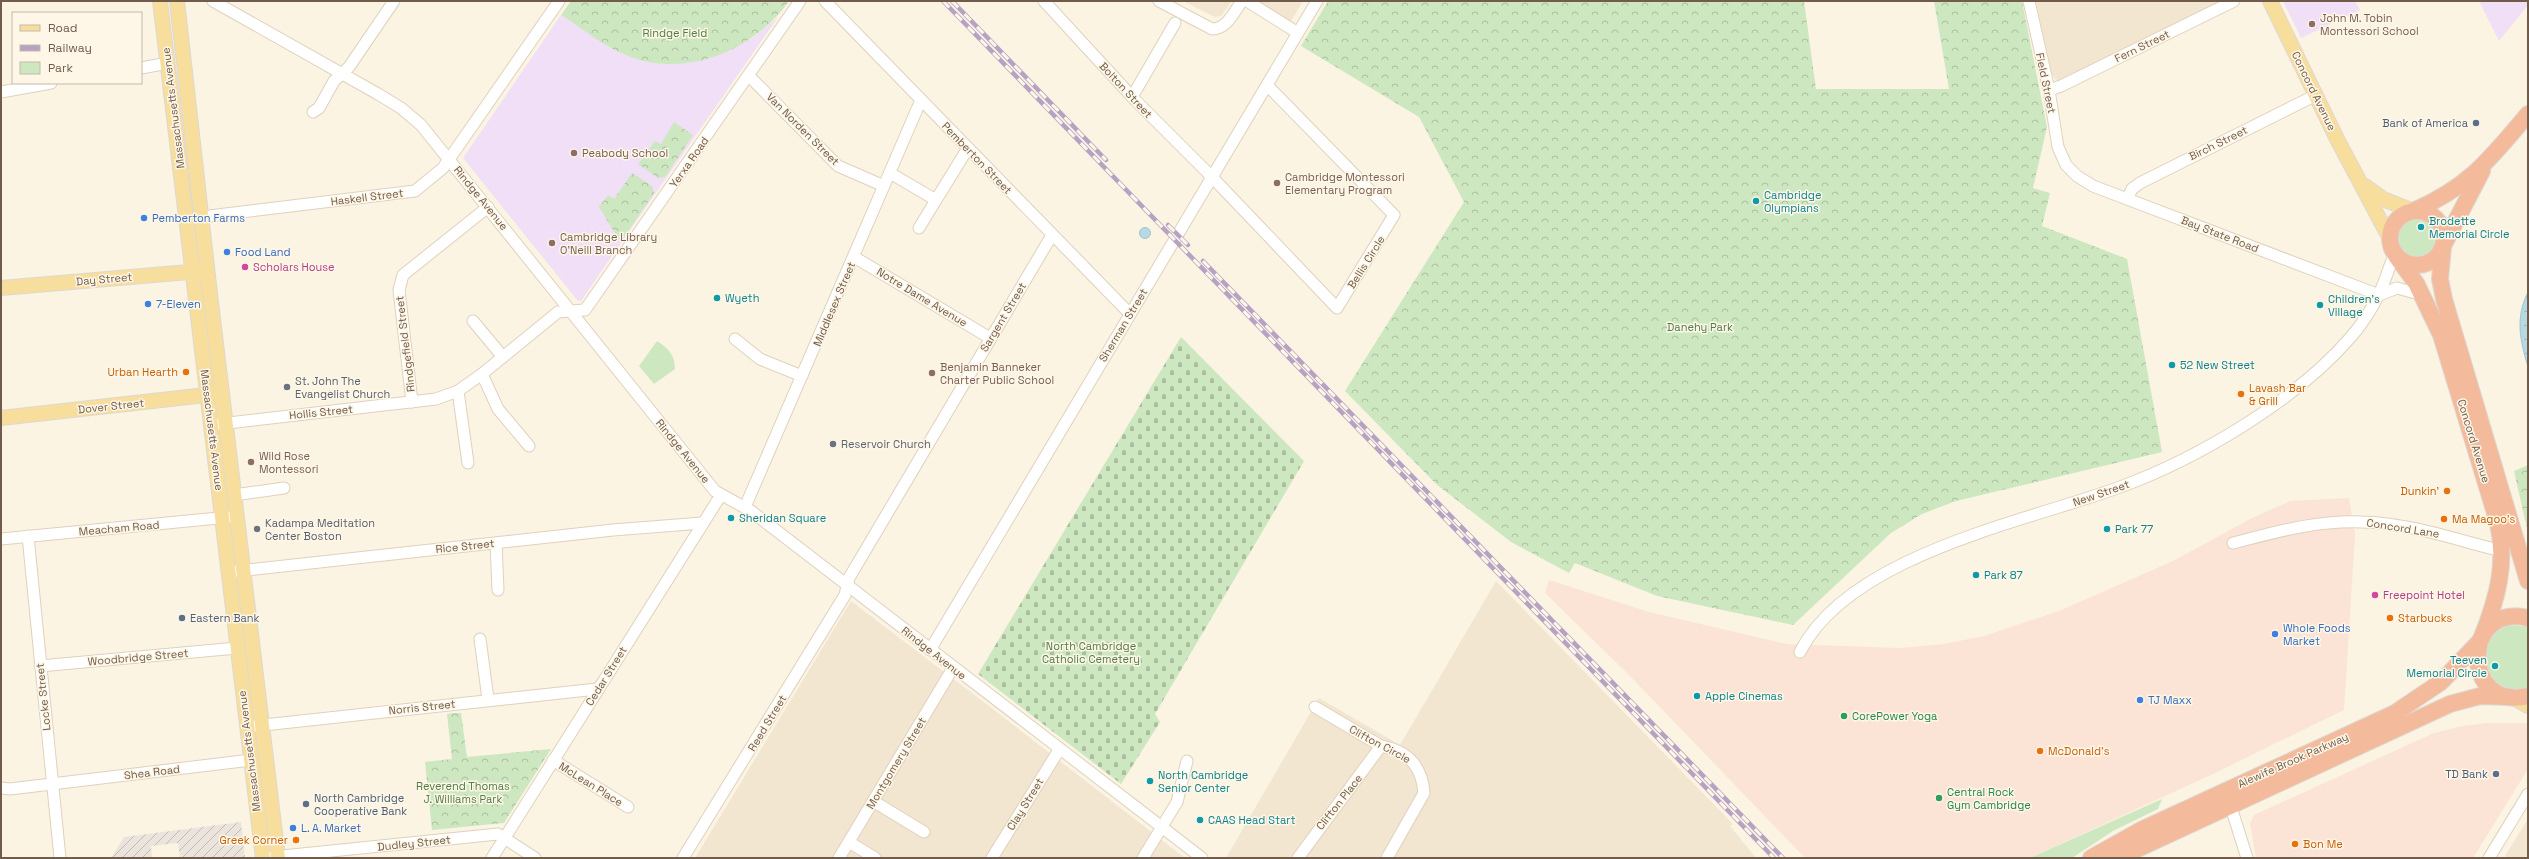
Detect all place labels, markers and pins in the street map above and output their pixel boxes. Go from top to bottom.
place label: John M. Tobin Montessori School [2320,11,2419,38]
marker: John M. Tobin Montessori School [2307,19,2317,29]
place label: Bank of America [2382,116,2469,130]
marker: Bank of America [2471,118,2481,128]
place label: Peabody School [582,146,668,160]
marker: Peabody School [569,148,579,158]
place label: Cambridge Montessori Elementary Program [1285,170,1405,197]
marker: Cambridge Montessori Elementary Program [1272,178,1282,188]
place label: Cambridge Olympians [1764,188,1821,215]
marker: Cambridge Olympians [1751,196,1761,206]
place label: Pemberton Farms [152,211,245,225]
marker: Pemberton Farms [139,213,149,223]
place label: Brodette Memorial Circle [2429,214,2509,241]
marker: Brodette Memorial Circle [2416,222,2426,232]
place label: Cambridge Library O'Neill Branch [560,230,657,257]
marker: Cambridge Library O'Neill Branch [547,238,557,248]
place label: Food Land [235,245,291,259]
marker: Food Land [222,247,232,257]
place label: Scholars House [253,260,335,274]
marker: Scholars House [240,262,250,272]
place label: Wyeth [725,291,759,305]
place label: Children's Village [2328,292,2380,319]
marker: Wyeth [712,293,722,303]
place label: 7-Eleven [156,297,201,311]
marker: 7-Eleven [143,299,153,309]
marker: Children's Village [2315,300,2325,310]
place label: 52 New Street [2180,358,2255,372]
place label: Benjamin Banneker Charter Public School [940,360,1054,387]
marker: 52 New Street [2167,360,2177,370]
place label: Urban Hearth [108,365,178,379]
marker: Urban Hearth [181,367,191,377]
marker: Benjamin Banneker Charter Public School [927,368,937,378]
place label: St. John The Evangelist Church [295,374,390,401]
place label: Lavash Bar & Grill [2249,381,2306,408]
marker: St. John The Evangelist Church [282,382,292,392]
marker: Lavash Bar & Grill [2236,389,2246,399]
place label: Reservoir Church [841,437,931,451]
marker: Reservoir Church [828,439,838,449]
place label: Wild Rose Montessori [259,449,319,476]
marker: Wild Rose Montessori [246,457,256,467]
place label: Dunkin' [2400,484,2439,498]
marker: Dunkin' [2442,486,2452,496]
place label: Sheridan Square [739,511,826,525]
place label: Ma Magoo's [2452,512,2515,526]
marker: Sheridan Square [726,513,736,523]
marker: Ma Magoo's [2439,514,2449,524]
place label: Kadampa Meditation Center Boston [265,516,375,543]
place label: Park 77 [2115,522,2153,536]
marker: Kadampa Meditation Center Boston [252,524,262,534]
marker: Park 77 [2102,524,2112,534]
place label: Park 87 [1984,568,2023,582]
marker: Park 87 [1971,570,1981,580]
place label: Freepoint Hotel [2383,588,2465,602]
marker: Freepoint Hotel [2370,590,2380,600]
place label: Eastern Bank [190,611,260,625]
place label: Starbucks [2398,611,2452,625]
marker: Eastern Bank [177,613,187,623]
marker: Starbucks [2385,613,2395,623]
place label: Whole Foods Market [2283,621,2351,648]
marker: Whole Foods Market [2270,629,2280,639]
place label: Teeven Memorial Circle [2407,653,2487,680]
marker: Teeven Memorial Circle [2490,661,2500,671]
place label: Apple Cinemas [1705,689,1783,703]
marker: Apple Cinemas [1692,691,1702,701]
place label: TJ Maxx [2148,693,2192,707]
marker: TJ Maxx [2135,695,2145,705]
place label: CorePower Yoga [1852,709,1938,723]
marker: CorePower Yoga [1839,711,1849,721]
place label: McDonald's [2048,744,2110,758]
marker: McDonald's [2035,746,2045,756]
place label: TD Bank [2445,767,2488,781]
place label: North Cambridge Senior Center [1158,768,1248,795]
marker: TD Bank [2491,769,2501,779]
marker: North Cambridge Senior Center [1145,776,1155,786]
place label: Central Rock Gym Cambridge [1947,785,2031,812]
place label: North Cambridge Cooperative Bank [314,791,407,818]
marker: Central Rock Gym Cambridge [1934,793,1944,803]
marker: North Cambridge Cooperative Bank [301,799,311,809]
place label: CAAS Head Start [1208,813,1296,827]
marker: CAAS Head Start [1195,815,1205,825]
place label: L. A. Market [301,821,361,835]
marker: L. A. Market [288,823,298,833]
place label: Greek Corner [220,833,288,847]
marker: Greek Corner [291,835,301,845]
place label: Bon Me [2303,837,2343,851]
marker: Bon Me [2290,839,2300,849]

